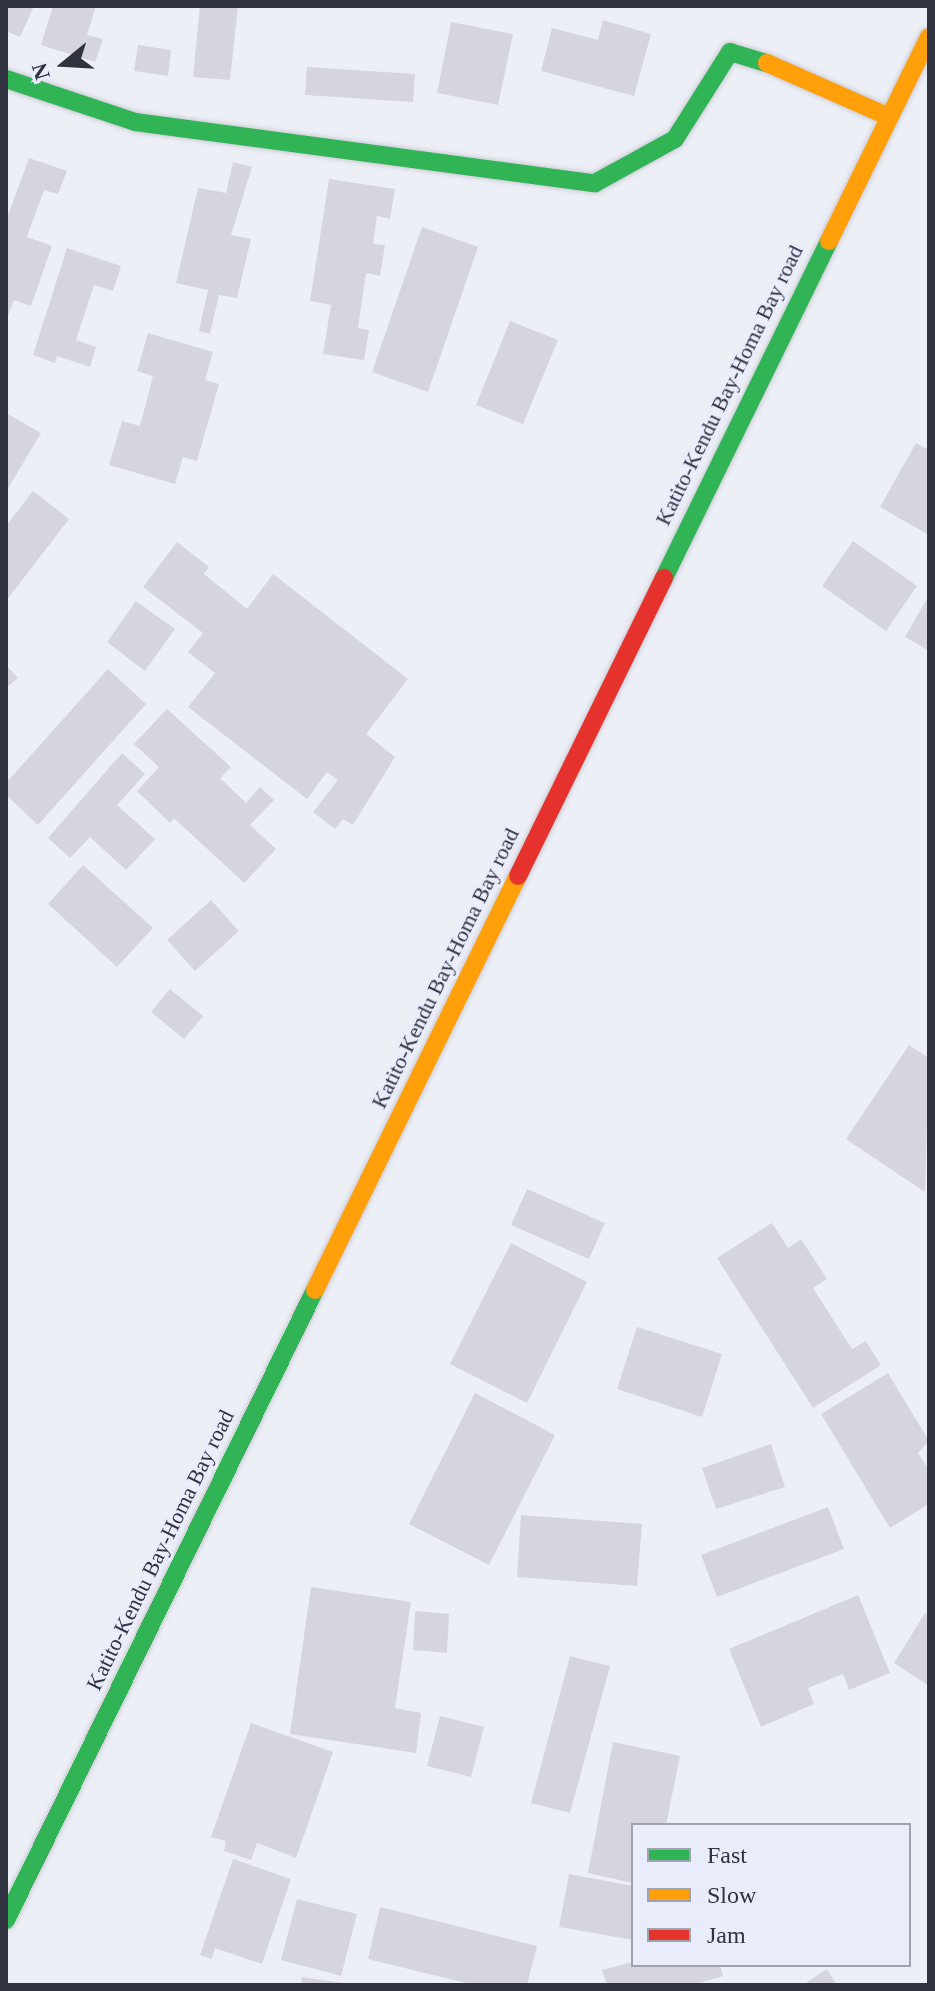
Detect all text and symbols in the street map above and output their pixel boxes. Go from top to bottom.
north arrow [24,24,104,104]
text: N [26,60,55,83]
street label: Katito-Kendu Bay-Homa Bay road [650,241,808,529]
street label: Katito-Kendu Bay-Homa Bay road [366,824,524,1112]
street label: Katito-Kendu Bay-Homa Bay road [81,1406,239,1694]
legend [631,1823,911,1967]
text: Fast [707,1842,747,1868]
text: Slow [707,1882,756,1908]
text: Jam [707,1922,746,1948]

